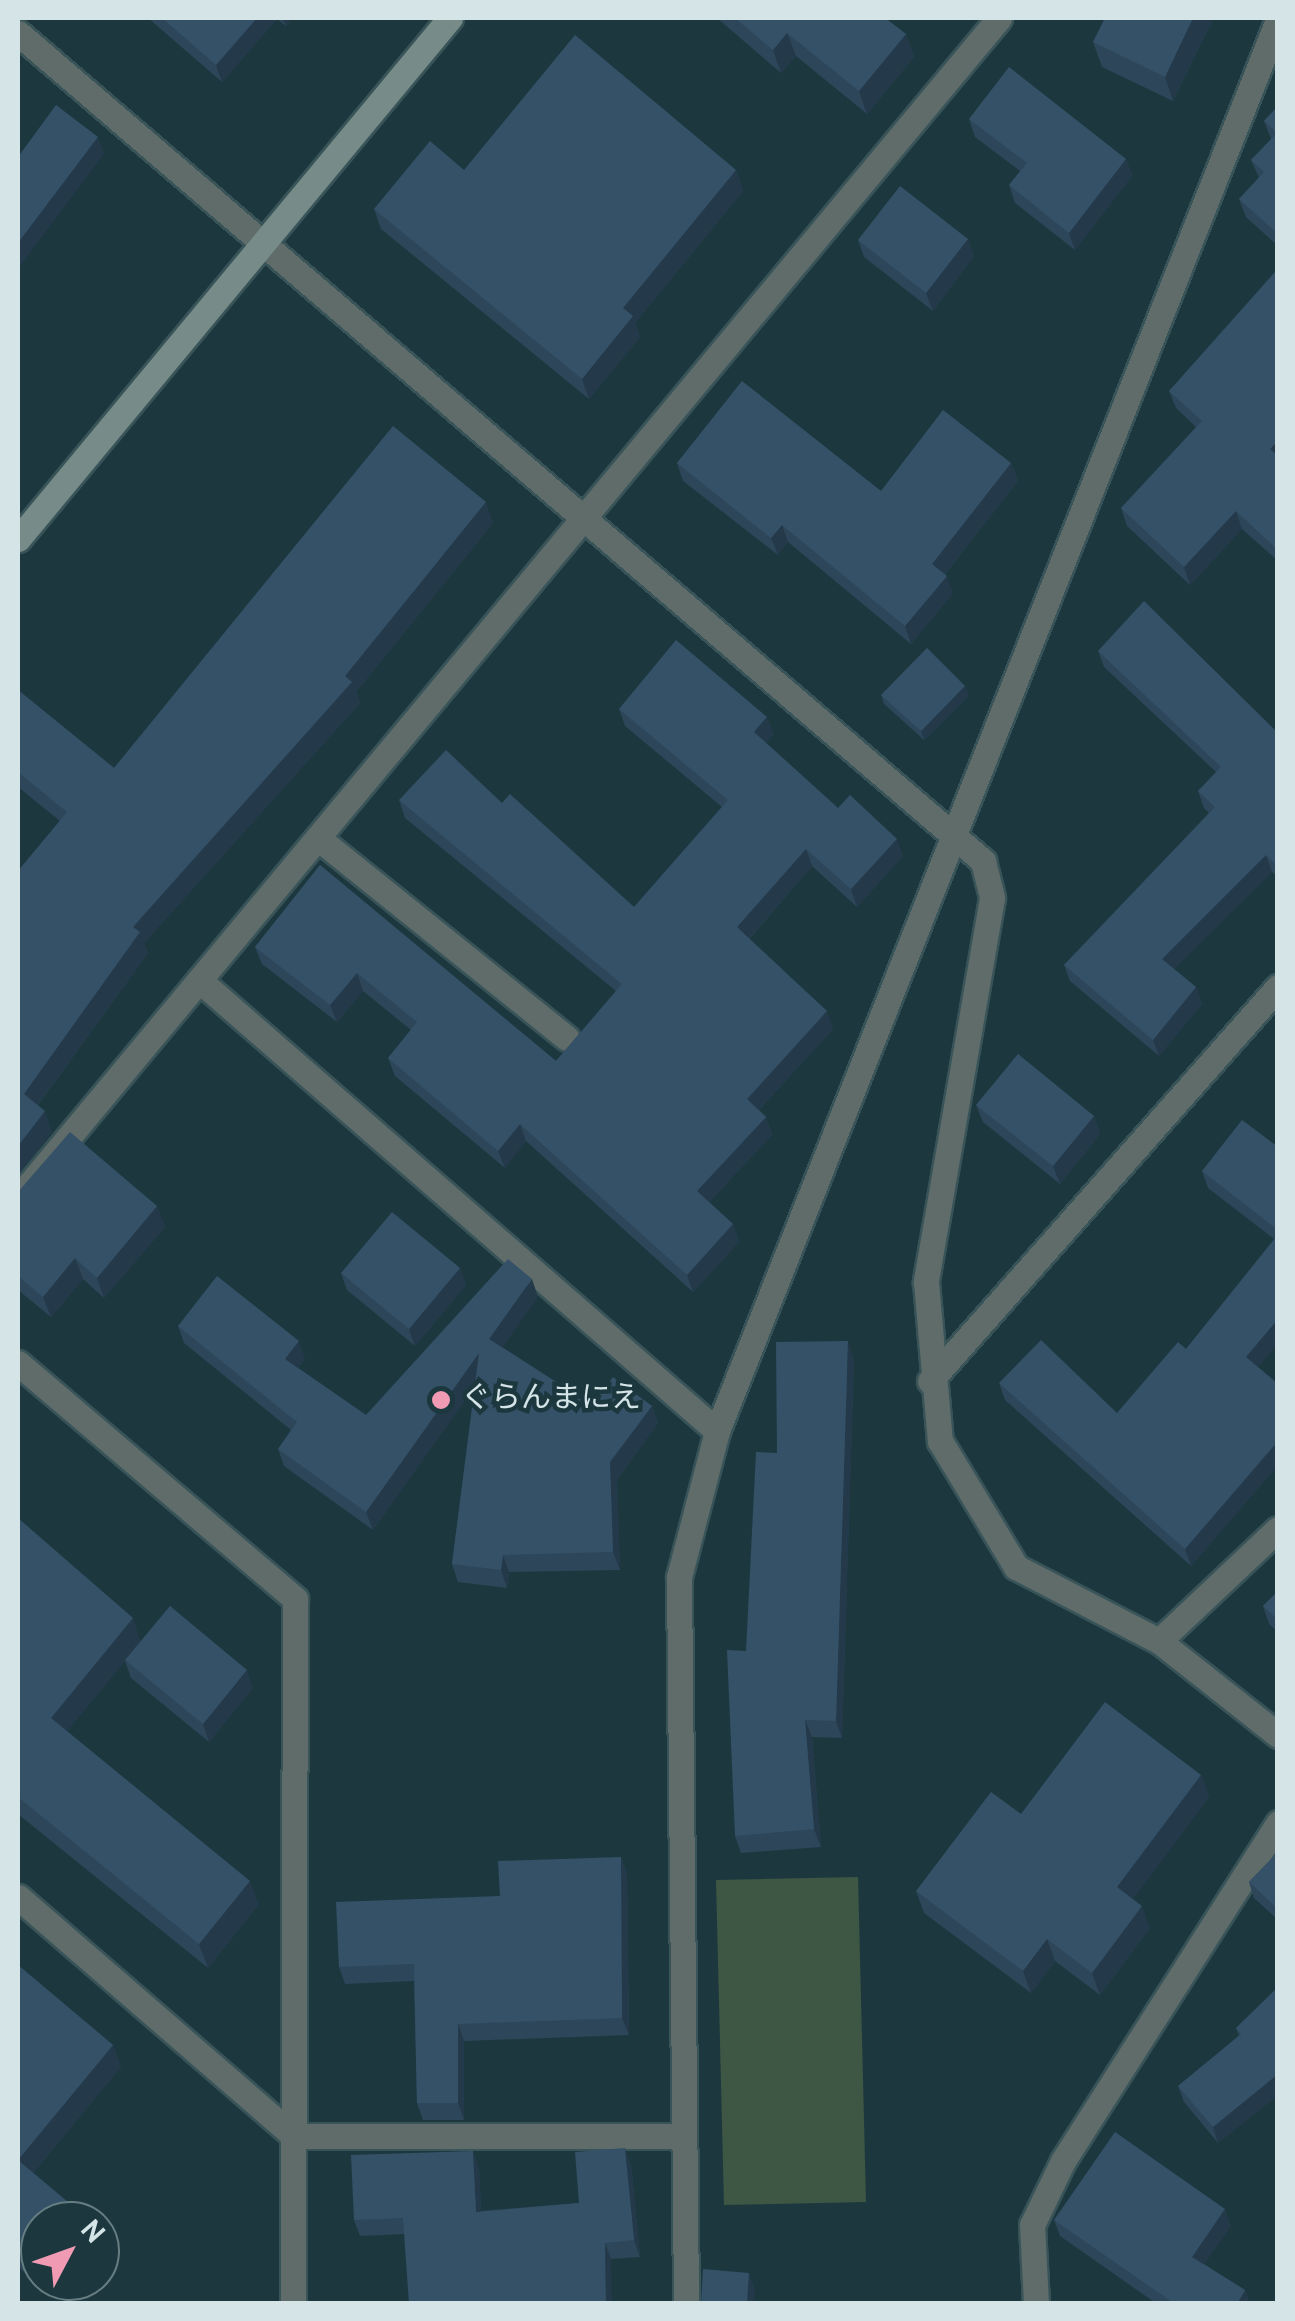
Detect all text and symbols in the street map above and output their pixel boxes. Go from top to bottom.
place label: ぐらんまにえ [461,1382,641,1418]
marker: ぐらんまにえ [430,1389,452,1411]
north arrow [20,2201,120,2301]
text: N [71,2213,111,2252]

